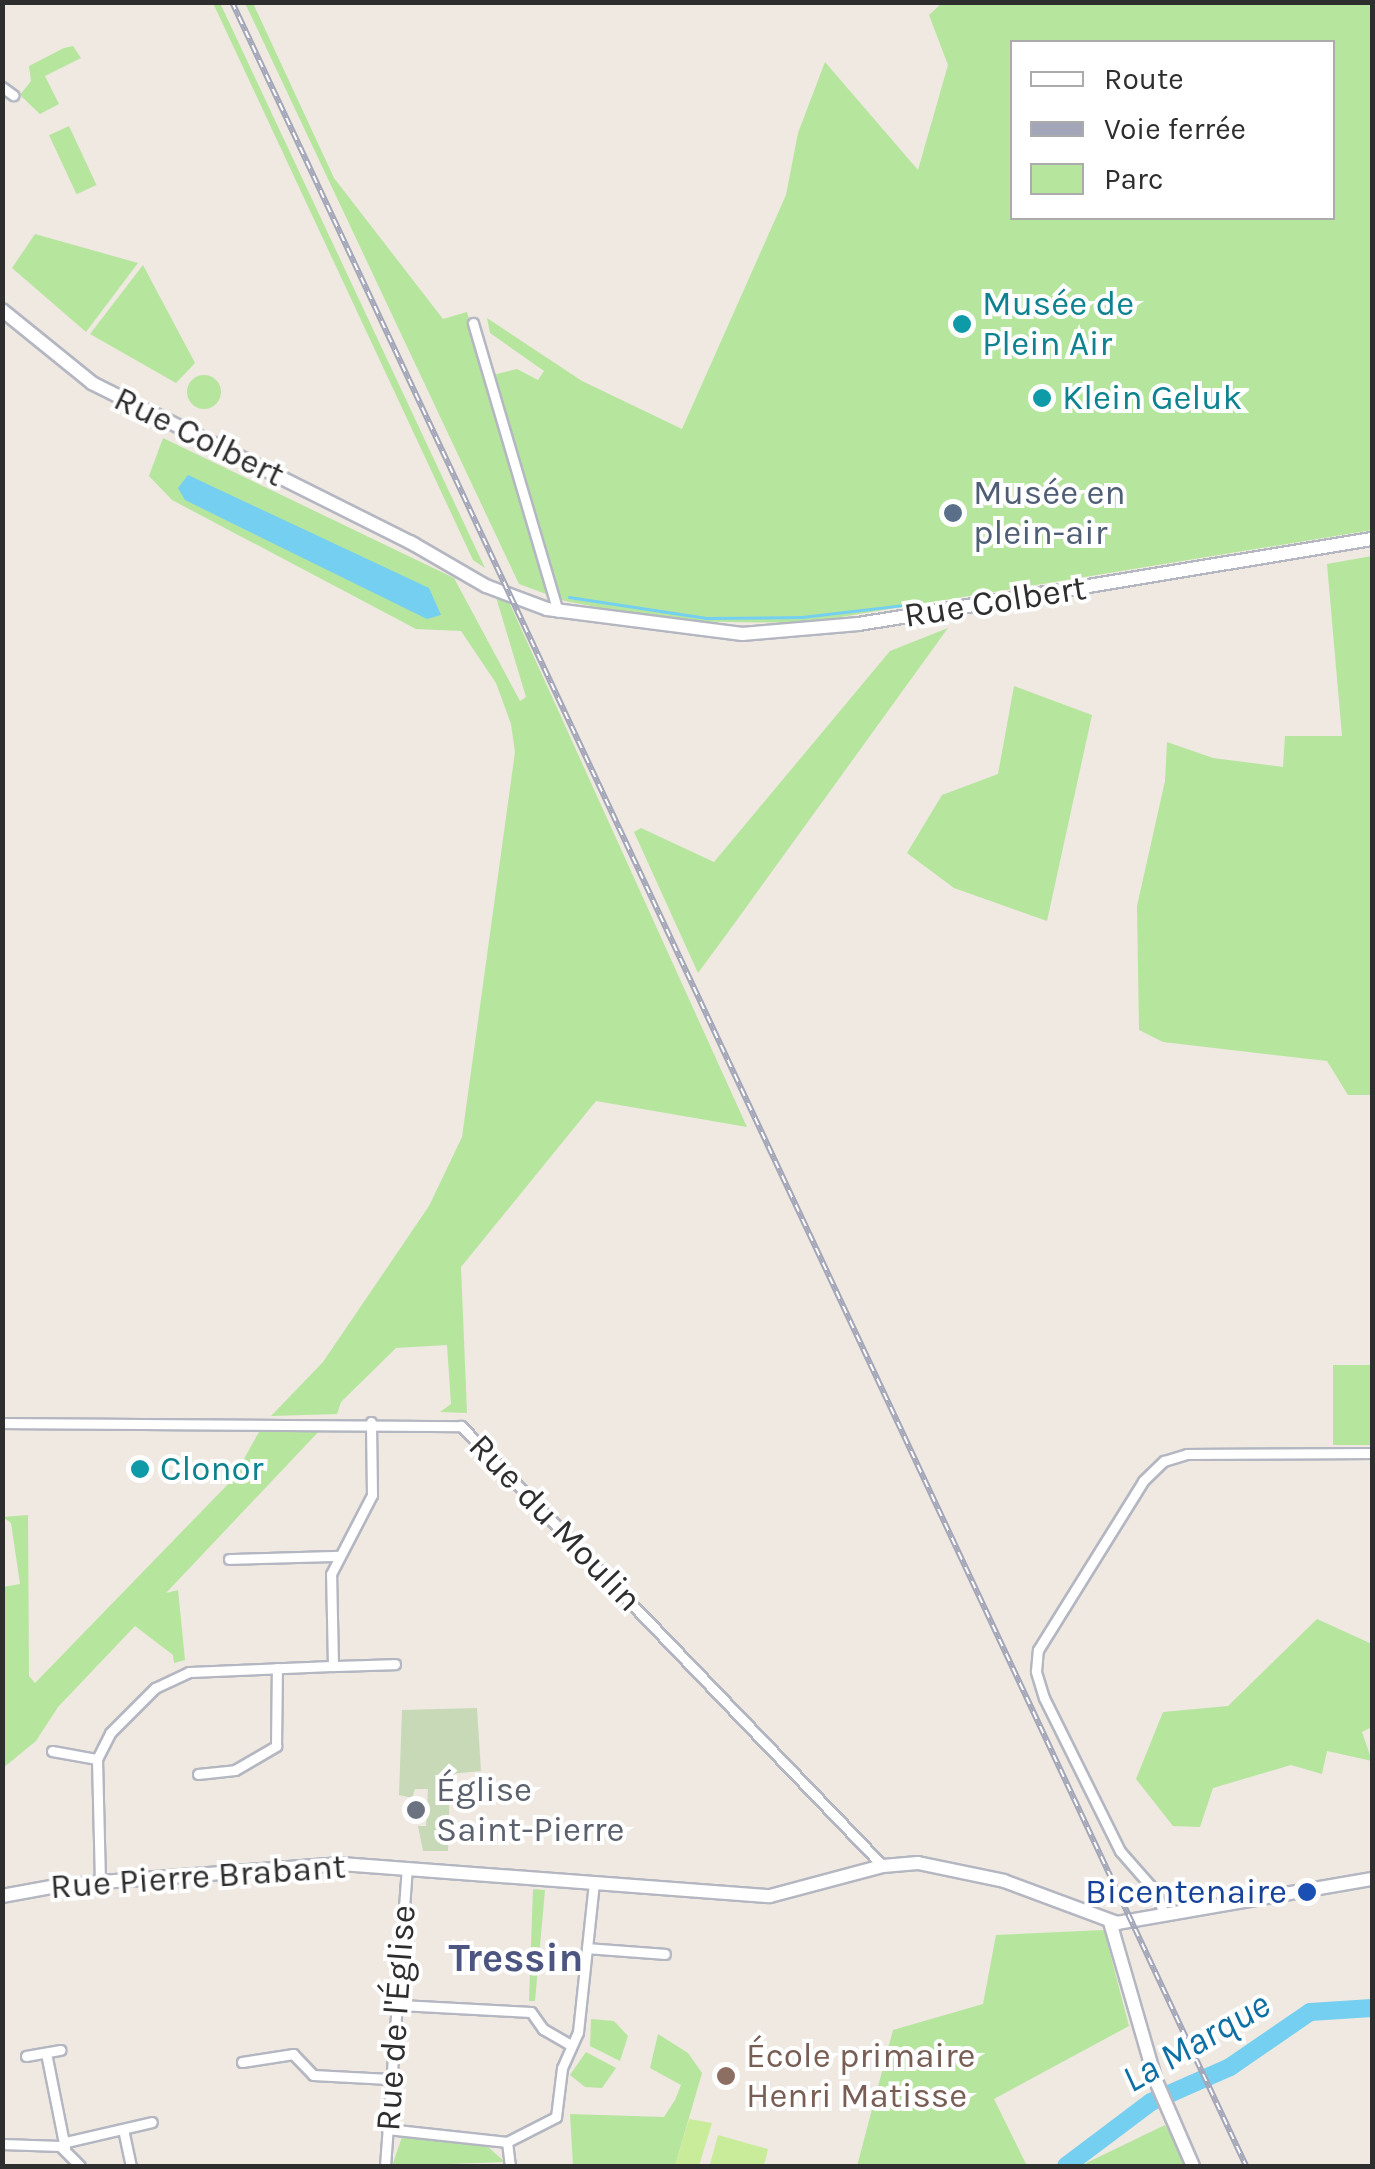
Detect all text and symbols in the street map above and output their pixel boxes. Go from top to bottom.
legend [1010,40,1335,220]
text: Route [1104,61,1184,97]
text: Voie ferrée [1104,111,1246,147]
text: Parc [1104,161,1163,197]
place label: Musée de Plein Air [982,283,1134,365]
marker: Musée de Plein Air [951,313,973,335]
place label: Klein Geluk [1062,377,1242,419]
street label: Rue Colbert [107,378,291,496]
marker: Klein Geluk [1031,387,1053,409]
place label: Musée en plein-air [973,472,1126,554]
marker: Musée en plein-air [942,502,964,524]
street label: Rue Colbert [901,567,1089,637]
street label: Rue du Moulin [460,1426,650,1620]
place label: Clonor [160,1448,263,1490]
marker: Clonor [129,1458,151,1480]
place label: Église Saint-Pierre [436,1769,624,1851]
marker: Église Saint-Pierre [405,1799,427,1821]
street label: Rue Pierre Brabant [49,1846,347,1908]
place label: Bicentenaire [1085,1871,1287,1913]
marker: Bicentenaire [1296,1881,1318,1903]
street label: Rue de l'Église [367,1904,425,2132]
district label: Tressin [448,1934,584,1982]
water label: La Marque [1114,1982,1278,2102]
place label: École primaire Henri Matisse [746,2035,976,2117]
marker: École primaire Henri Matisse [715,2065,737,2087]

